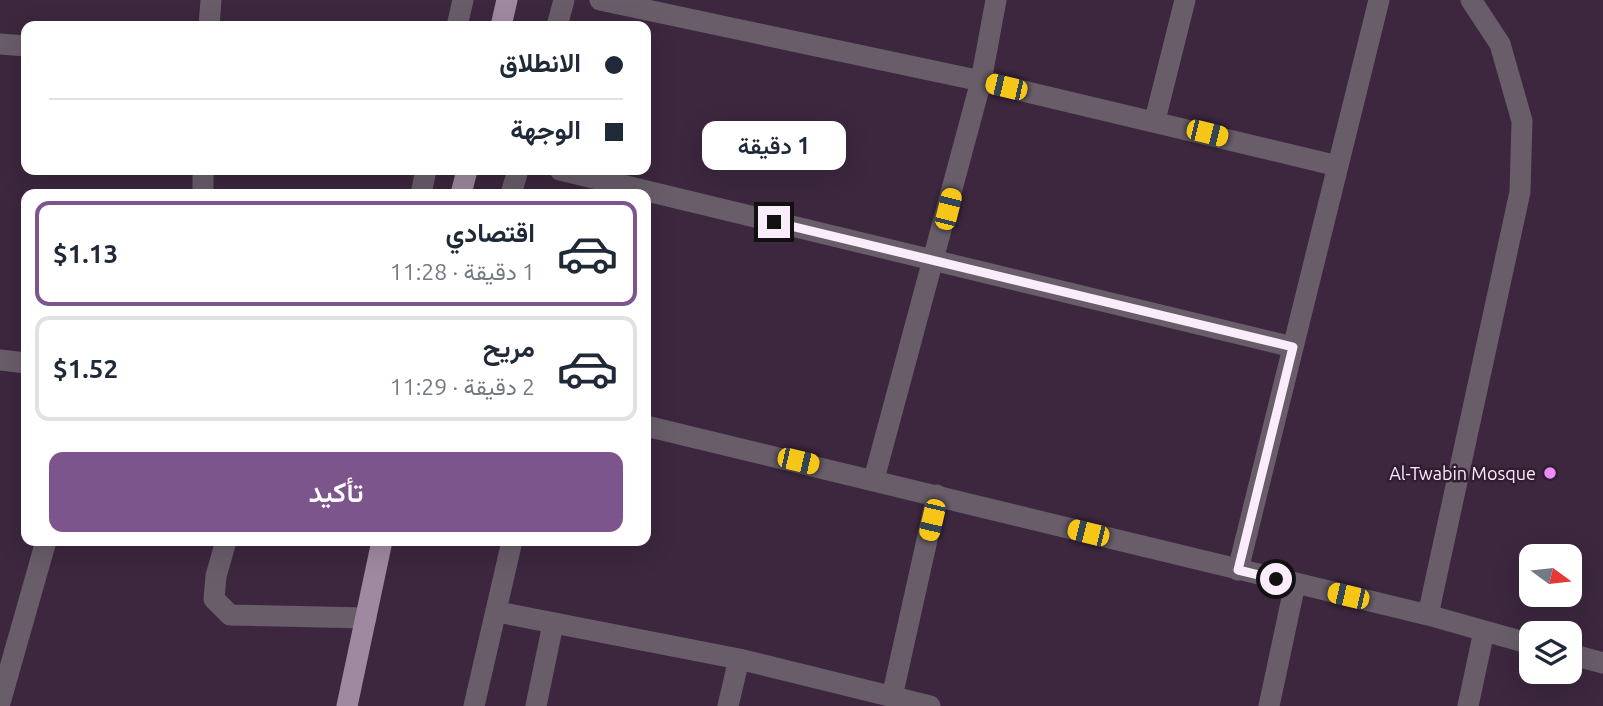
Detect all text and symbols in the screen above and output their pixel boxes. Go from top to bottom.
text: الانطلاق [499,48,581,77]
car [984,72,1029,102]
text: الوجهة [510,115,581,144]
car [1185,118,1230,148]
callout: 1 دقيقة [702,120,846,170]
text: 1 دقيقة [738,133,810,158]
car [933,186,964,232]
route end [758,206,790,238]
text: اقتصادي [446,218,535,247]
icon: car [556,222,619,285]
text: $1.13 [53,239,118,268]
text: 1 دقيقة · 11:28 [390,259,535,284]
text: مريح [483,333,535,362]
icon: car [556,337,619,400]
text: $1.52 [53,354,118,383]
text: 2 دقيقة · 11:29 [390,374,535,399]
car [776,446,821,476]
button: تأكيد [49,452,623,532]
place label: Al-Twabin Mosque [1389,463,1536,483]
marker: Al-Twabin Mosque [1542,465,1558,481]
car [918,497,947,543]
car [1066,518,1111,548]
north arrow [1519,544,1582,607]
map controls [1519,544,1582,684]
route start [1260,563,1292,595]
car [1326,581,1371,611]
button: layers [1519,621,1582,684]

